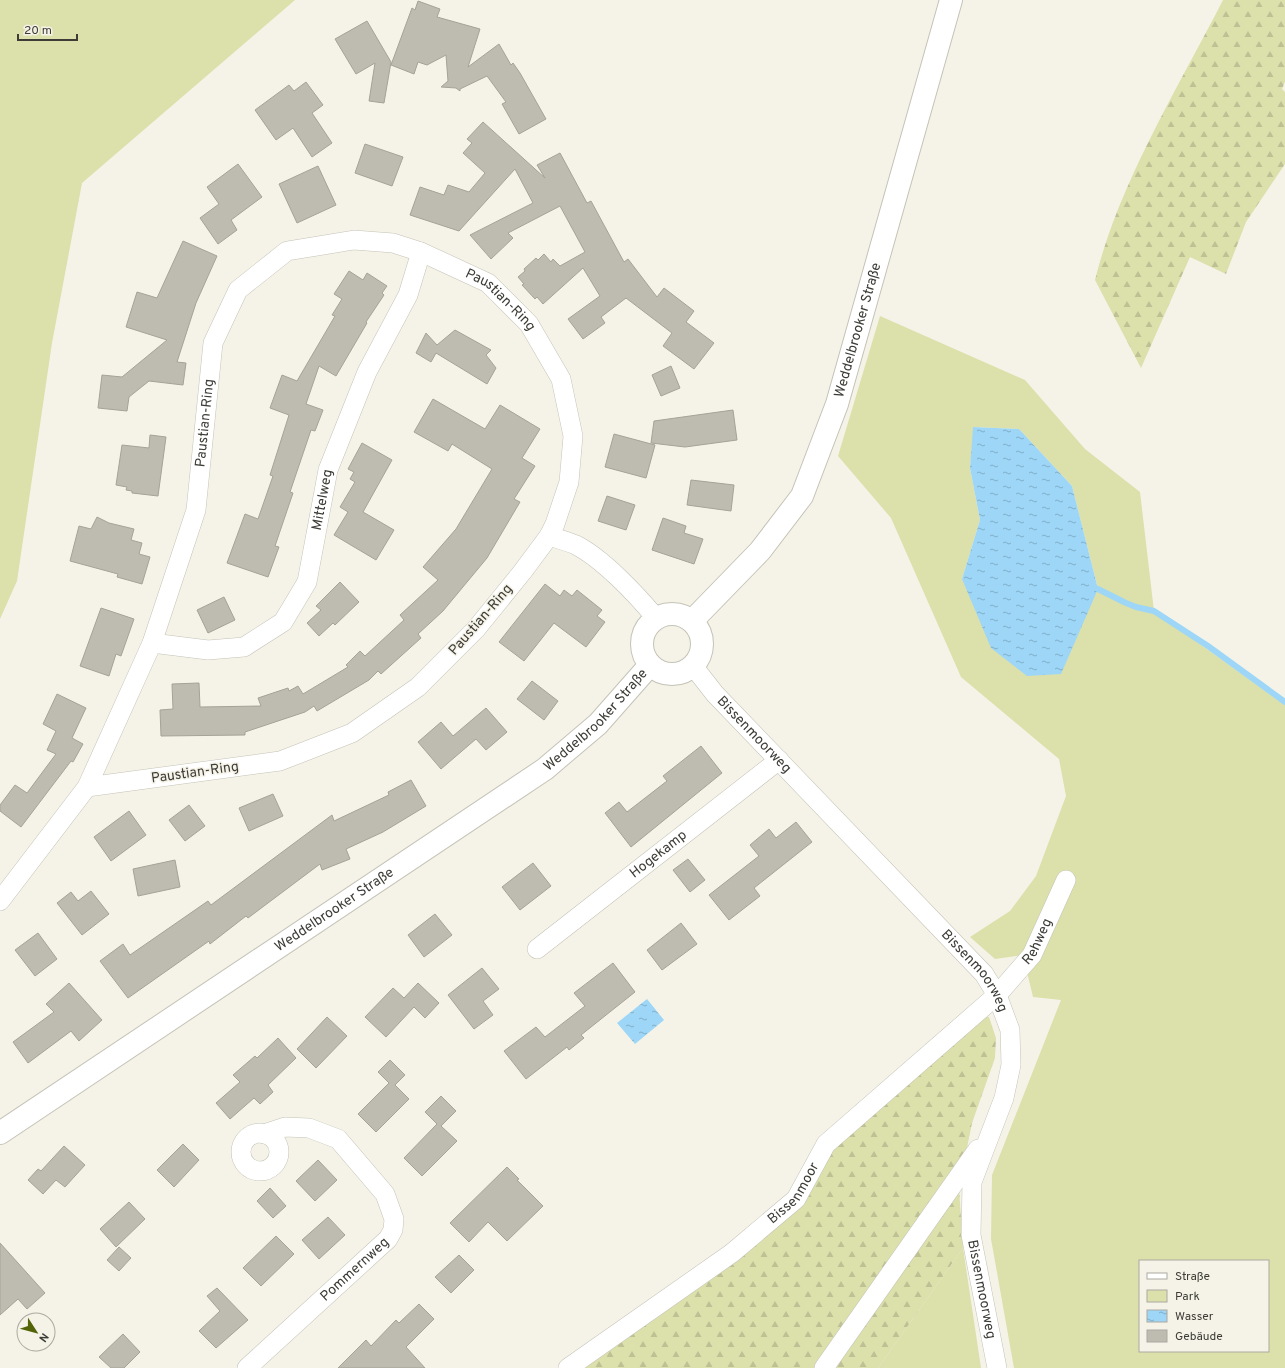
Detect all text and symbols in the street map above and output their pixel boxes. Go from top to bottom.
scale bar [18,16,77,42]
text: 20 m [24,23,52,39]
street label: Weddelbrooker Straße [831,261,885,399]
street label: Paustian-Ring [463,265,540,334]
street label: Paustian-Ring [192,378,218,468]
street label: Mittelweg [308,468,336,532]
street label: Paustian-Ring [446,581,516,659]
street label: Weddelbrooker Straße [540,665,651,775]
street label: Bissenmoorweg [713,693,795,777]
street label: Paustian-Ring [150,758,240,788]
street label: Hogekamp [626,827,690,882]
street label: Weddelbrooker Straße [272,864,397,955]
street label: Rehweg [1019,916,1056,969]
street label: Bissenmoorweg [938,926,1011,1014]
street label: Bissenmoor [764,1159,823,1228]
street label: Pommernweg [317,1234,393,1305]
street label: Bissenmoorweg [964,1238,1000,1340]
legend [1139,1260,1269,1352]
text: Straße [1175,1269,1210,1285]
text: Park [1175,1289,1200,1305]
text: Wasser [1175,1309,1214,1325]
north arrow [16,1312,56,1352]
text: Gebäude [1175,1329,1223,1345]
text: N [35,1330,51,1345]

